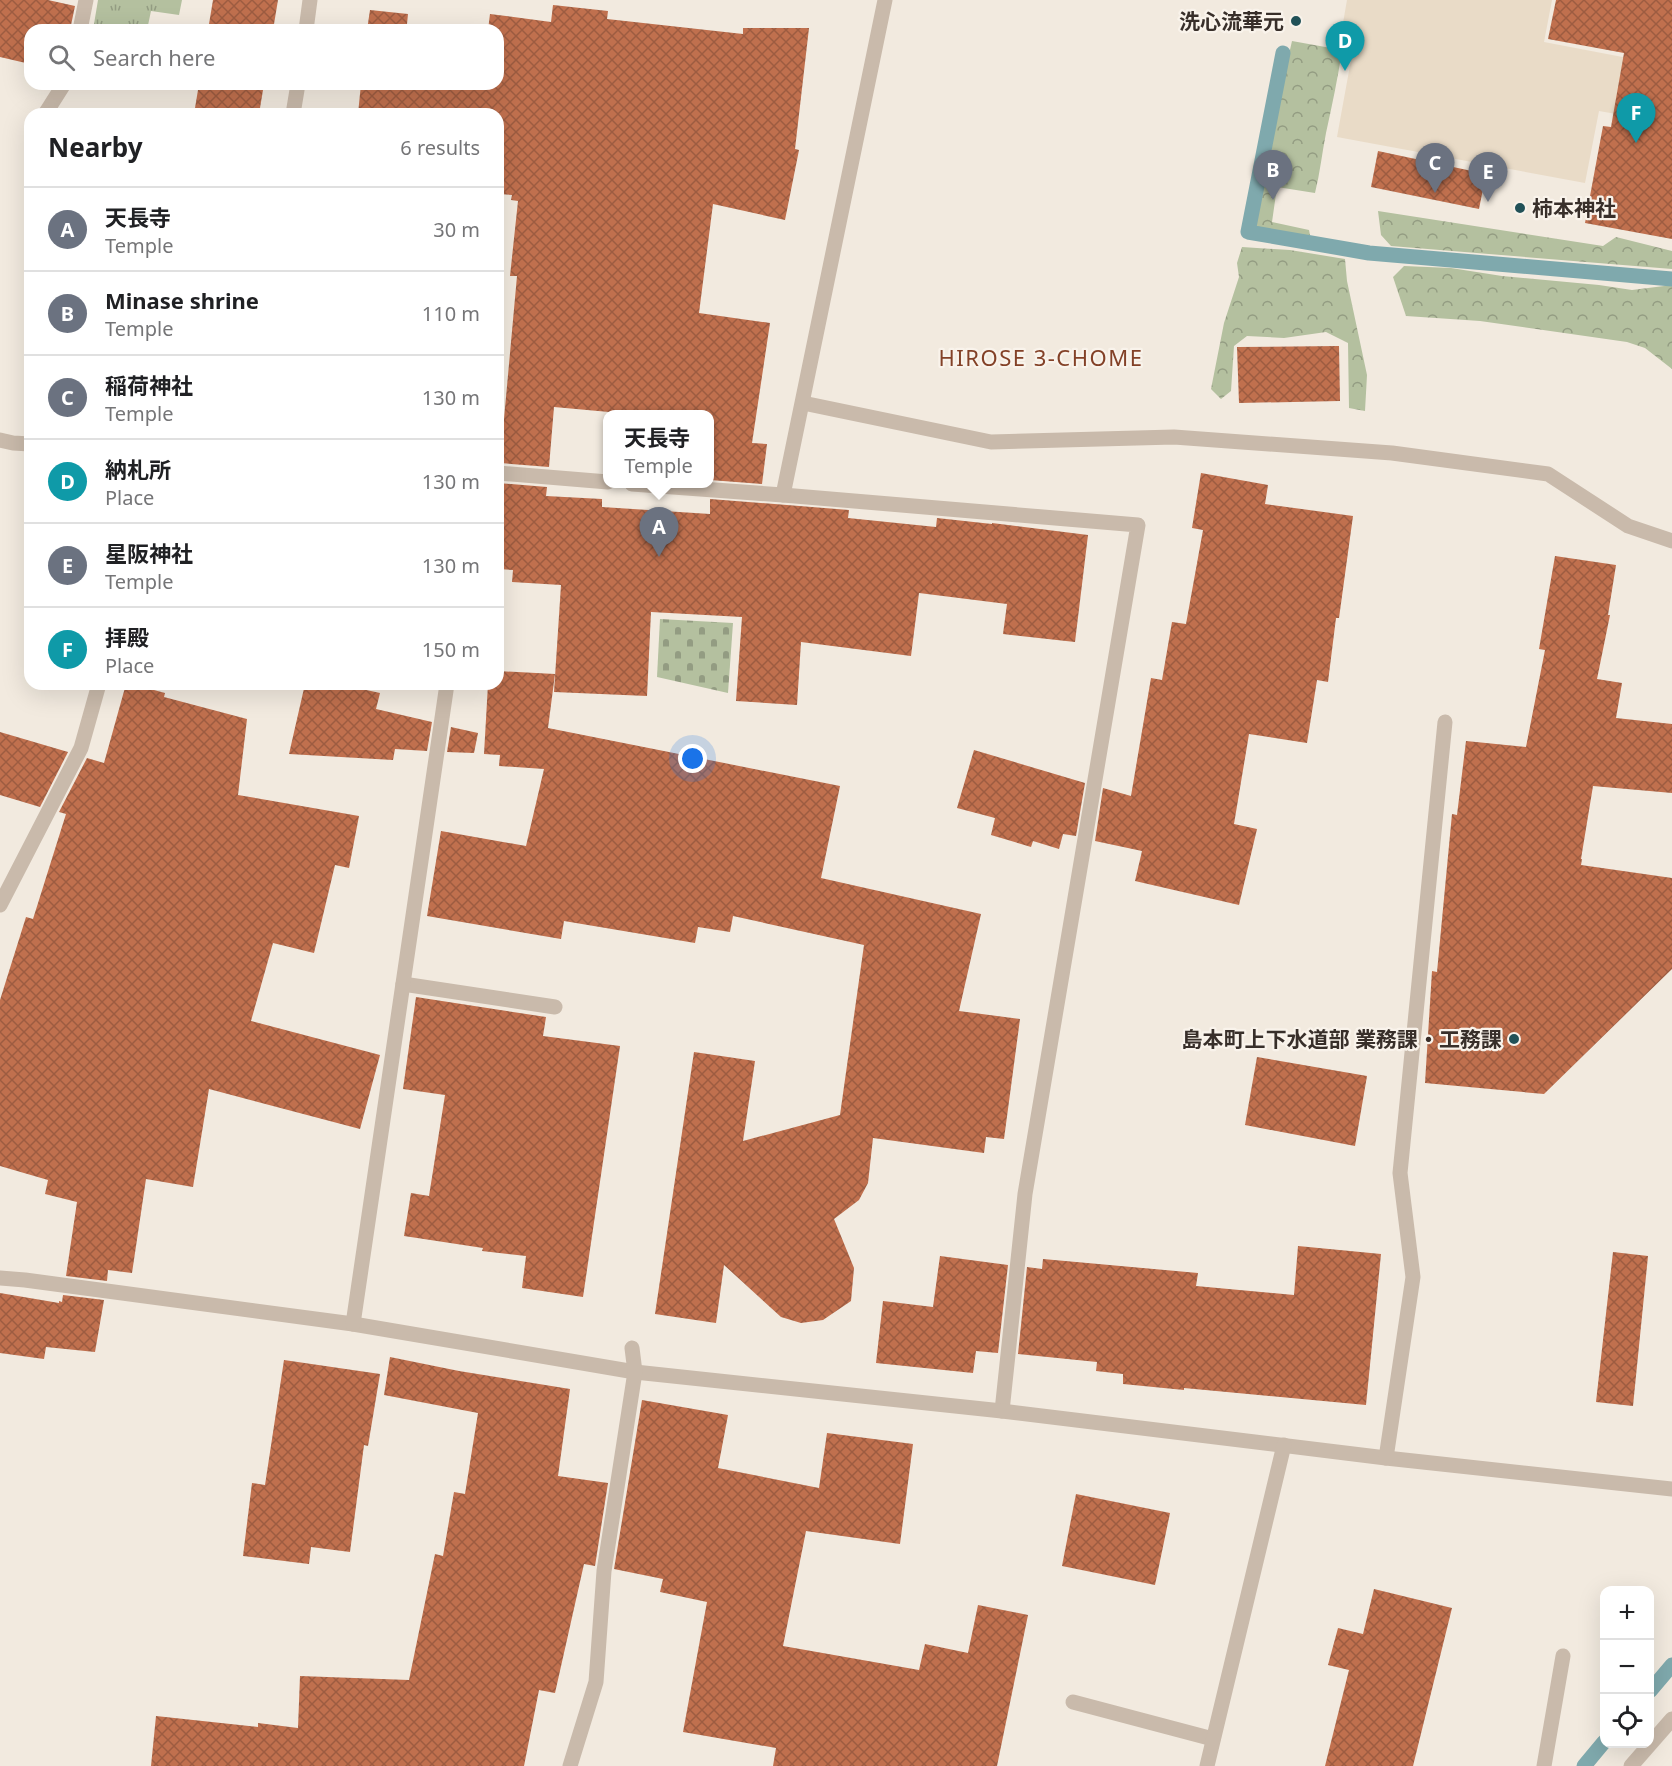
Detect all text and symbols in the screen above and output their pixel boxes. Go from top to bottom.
place label: 洗心流華元 [1179,7,1284,35]
marker: 洗心流華元 [1289,14,1303,28]
pin: D [1326,22,1364,71]
search box [24,24,504,90]
icon: search [45,41,78,74]
text: Search here [93,42,215,72]
pin: F [1616,94,1656,143]
text: Nearby [48,129,143,165]
text: 6 results [400,134,480,161]
pin: C [1416,144,1454,193]
pin: B [1254,150,1292,200]
pin: E [1468,152,1508,202]
place label: 柿本神社 [1532,194,1616,222]
marker: 柿本神社 [1513,201,1527,215]
text: 天長寺 [105,202,171,232]
text: A [61,216,74,243]
text: 30 m [433,216,480,243]
text: Temple [105,232,173,259]
text: Minase shrine [105,285,259,315]
text: B [61,300,74,327]
text: 110 m [422,300,480,327]
text: Temple [105,315,173,342]
district label: HIROSE 3-CHOME [939,342,1143,372]
text: 稲荷神社 [105,370,193,400]
text: C [61,384,74,411]
text: 130 m [422,384,480,411]
text: Temple [105,400,173,427]
popup [603,410,714,488]
text: 天長寺 [624,422,690,452]
text: Temple [624,452,693,479]
text: 納札所 [105,454,171,484]
text: D [60,468,75,495]
text: 130 m [422,468,480,495]
text: Place [105,484,154,511]
pin: A [640,508,678,557]
text: 星阪神社 [105,538,193,568]
text: E [62,552,73,579]
text: 130 m [422,552,480,579]
text: Temple [105,568,173,595]
text: 拝殿 [105,622,149,652]
text: F [62,636,73,663]
text: 150 m [422,636,480,663]
text: Place [105,652,154,679]
your location [678,744,707,773]
place label: 島本町上下水道部 業務課・工務課 [1182,1025,1502,1053]
marker: 島本町上下水道部 業務課・工務課 [1507,1032,1521,1046]
map controls [1600,1586,1654,1748]
button: + [1600,1586,1654,1640]
button: − [1600,1640,1654,1694]
button: locate [1600,1694,1654,1748]

